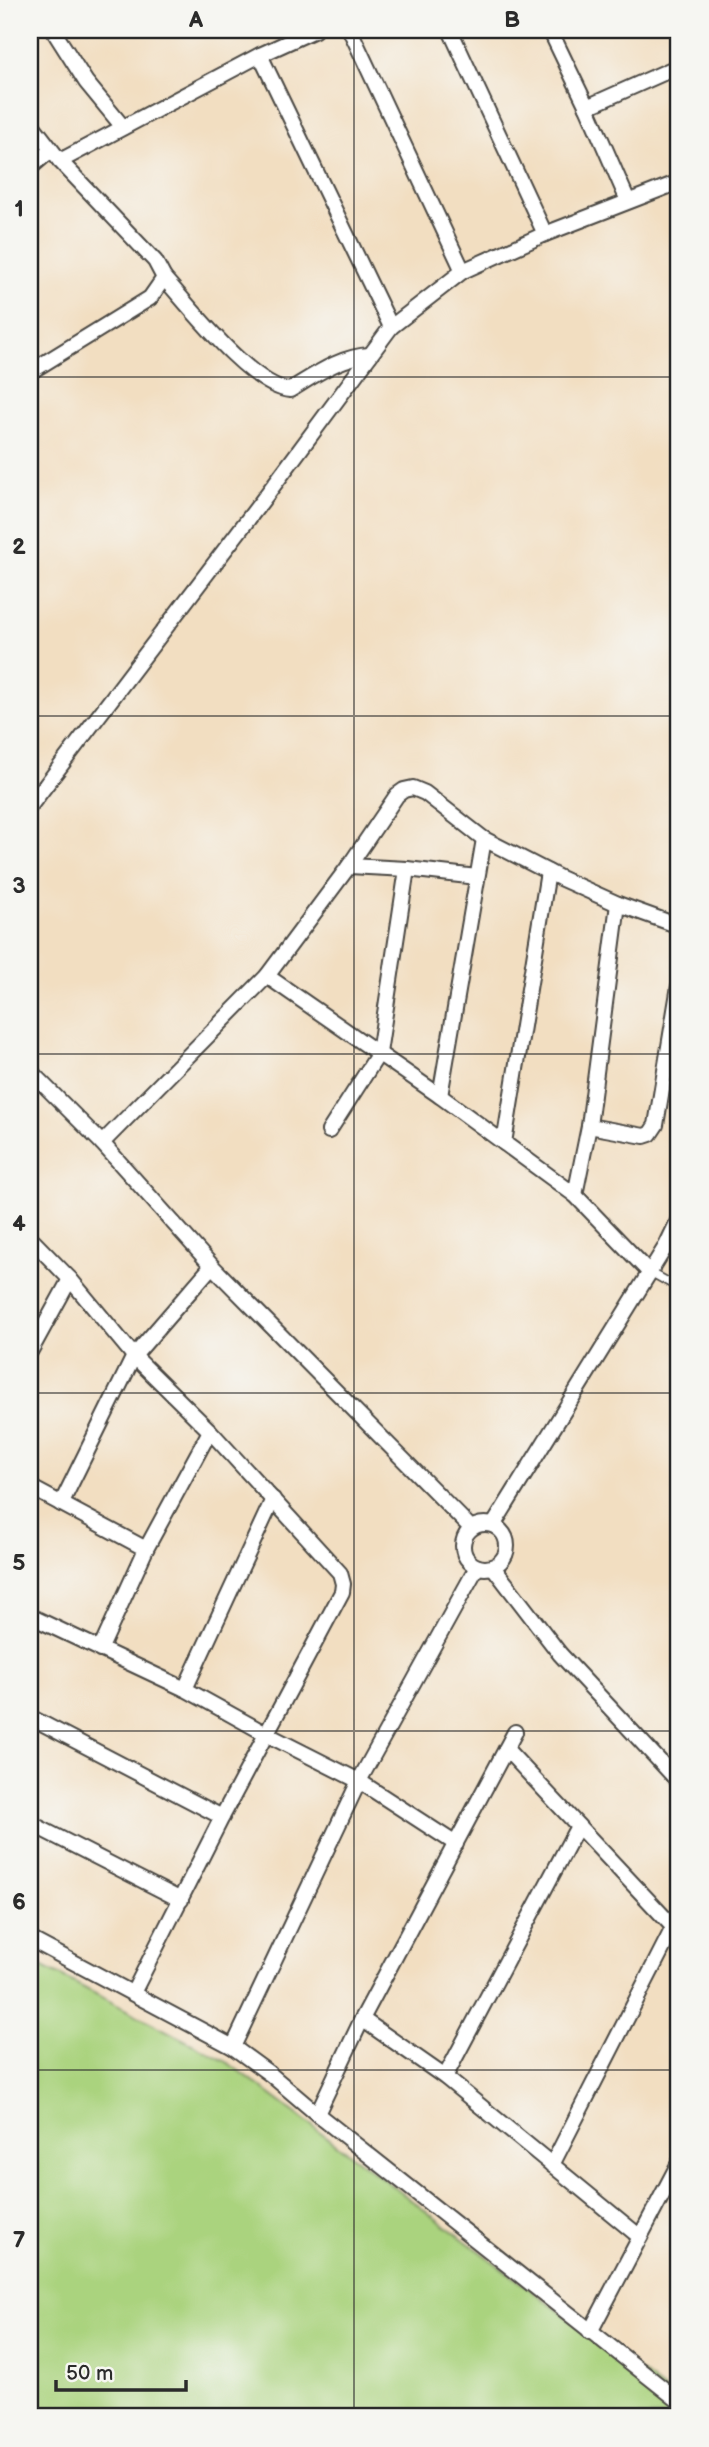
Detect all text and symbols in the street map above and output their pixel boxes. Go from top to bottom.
text: A [188,6,204,34]
text: B [504,6,520,34]
text: 1 [14,195,24,223]
text: 2 [12,533,26,561]
text: 3 [12,872,26,900]
text: 4 [12,1210,26,1238]
text: 5 [12,1549,26,1577]
text: 6 [12,1888,26,1916]
text: 7 [13,2226,26,2254]
scale bar [56,2349,186,2393]
text: 50 m [66,2361,113,2386]

